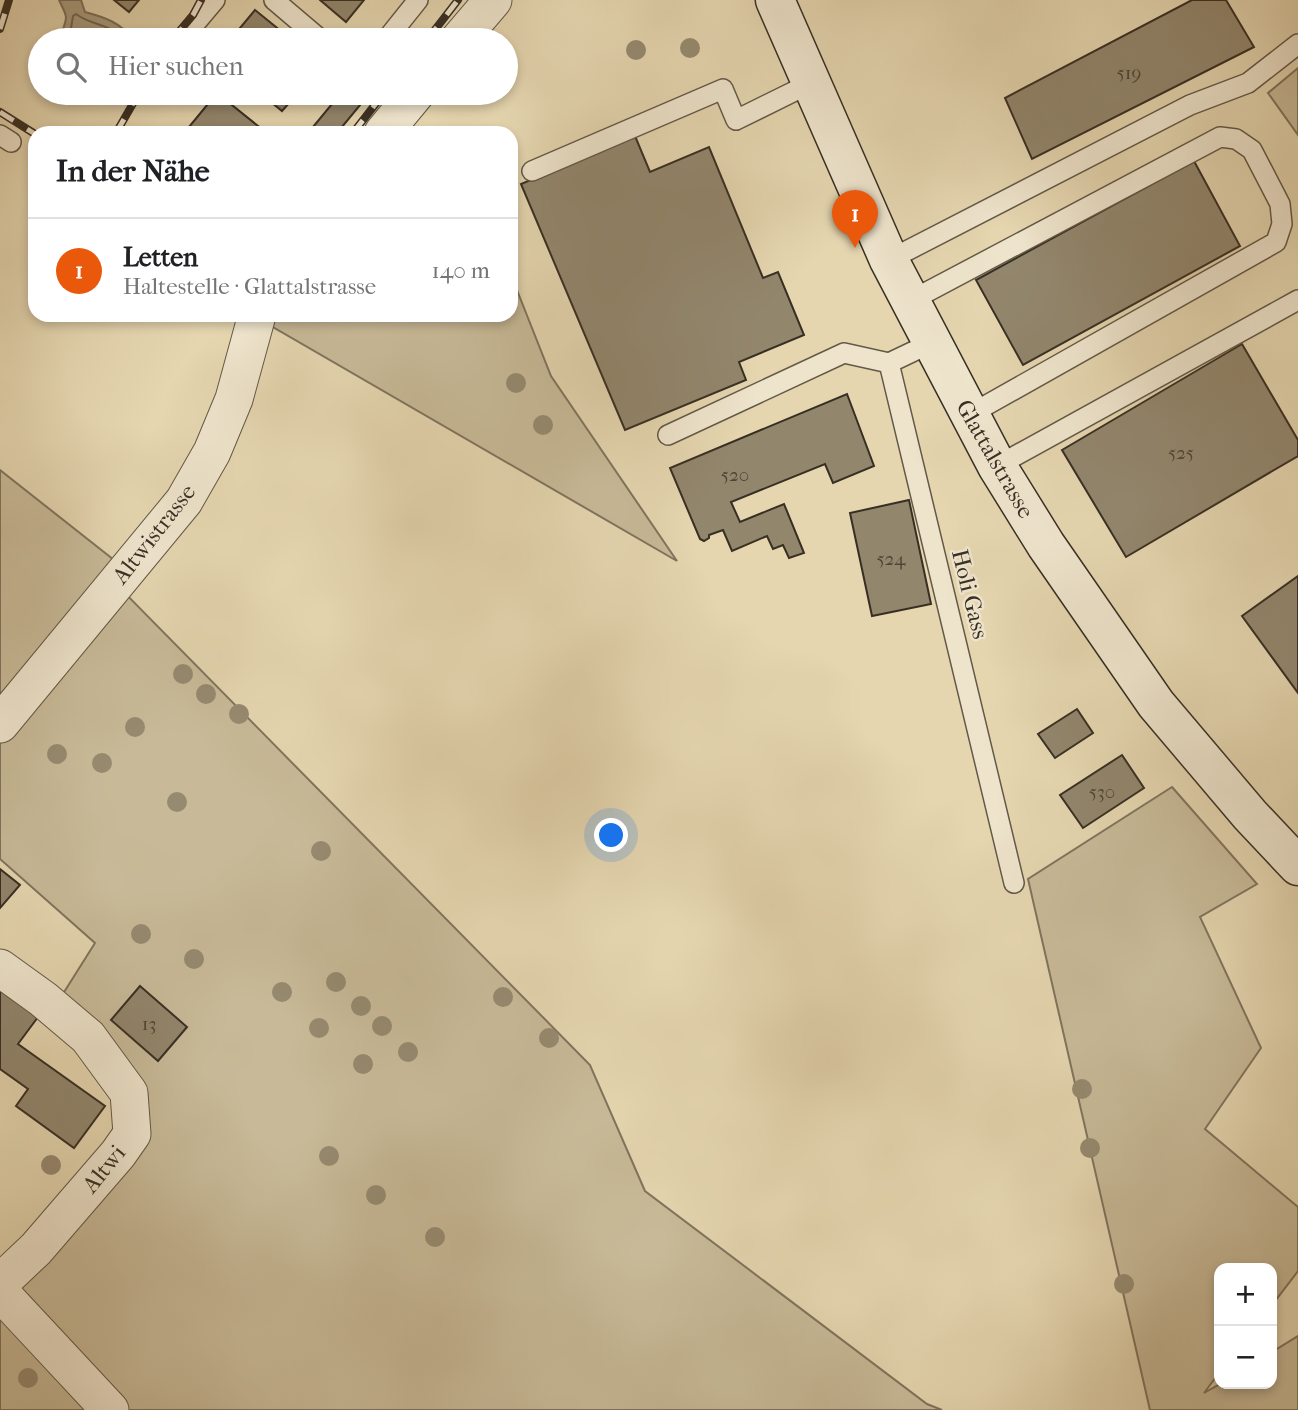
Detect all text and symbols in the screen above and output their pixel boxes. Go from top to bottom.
search box [28,28,518,105]
icon: search [52,48,90,86]
text: Hier suchen [108,51,244,82]
house number: 519 [1117,62,1141,84]
text: In der Nähe [56,154,210,189]
pin: 1 [832,190,878,248]
text: Letten [123,242,198,273]
text: 1 [75,257,83,284]
text: 140 m [431,257,490,284]
text: Haltestelle · Glattalstrasse [123,273,376,300]
street label: Glattalstrasse [950,395,1040,523]
house number: 525 [1168,442,1194,464]
house number: 520 [721,464,749,486]
street label: Altwistrasse [106,479,201,590]
street label: Holi Gass [946,546,994,642]
house number: 524 [876,548,906,570]
house number: 530 [1089,781,1115,803]
your location [594,818,628,852]
house number: 13 [142,1013,156,1035]
street label: Altwi [76,1140,131,1199]
map controls [1214,1263,1277,1389]
button: + [1214,1263,1277,1326]
button: − [1214,1326,1277,1389]

